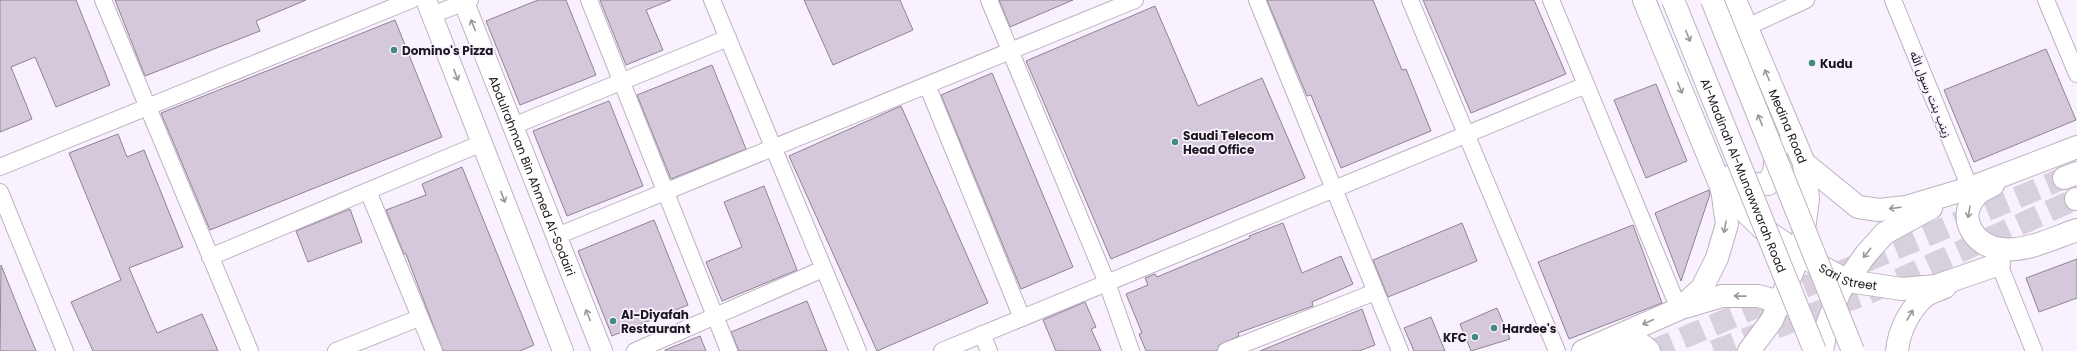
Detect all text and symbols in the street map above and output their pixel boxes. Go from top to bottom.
one-way arrow [469,19,477,31]
one-way arrow [1685,30,1692,42]
place label: Domino's Pizza [402,42,493,59]
marker: Domino's Pizza [389,45,399,55]
street label: زينب بنت رسول الله [1906,48,1956,140]
place label: Kudu [1820,55,1853,72]
marker: Kudu [1807,58,1817,68]
one-way arrow [452,69,460,81]
one-way arrow [1763,70,1770,82]
street label: Abdulrahman Bin Ahmed Al-Sodairi [485,73,580,278]
street label: Al-Madinah Al-Munawwarah Road [1697,76,1791,275]
one-way arrow [1677,81,1685,93]
street label: Medina Road [1765,86,1812,166]
one-way arrow [1755,114,1763,126]
place label: Saudi Telecom Head Office [1183,127,1274,158]
marker: Saudi Telecom Head Office [1170,137,1180,147]
one-way arrow [500,190,507,202]
one-way arrow [1889,204,1902,212]
one-way arrow [1965,205,1973,218]
one-way arrow [1721,221,1729,234]
one-way arrow [1863,248,1871,259]
street label: Sari Street [1816,259,1878,294]
one-way arrow [1734,292,1747,300]
place label: Al-Diyafah Restaurant [621,306,690,337]
one-way arrow [583,309,591,321]
one-way arrow [1907,309,1915,321]
marker: Al-Diyafah Restaurant [608,316,618,326]
one-way arrow [1643,319,1655,326]
place label: Hardee's [1502,320,1557,337]
marker: Hardee's [1489,323,1499,333]
place label: KFC [1443,329,1467,346]
marker: KFC [1470,332,1480,342]

